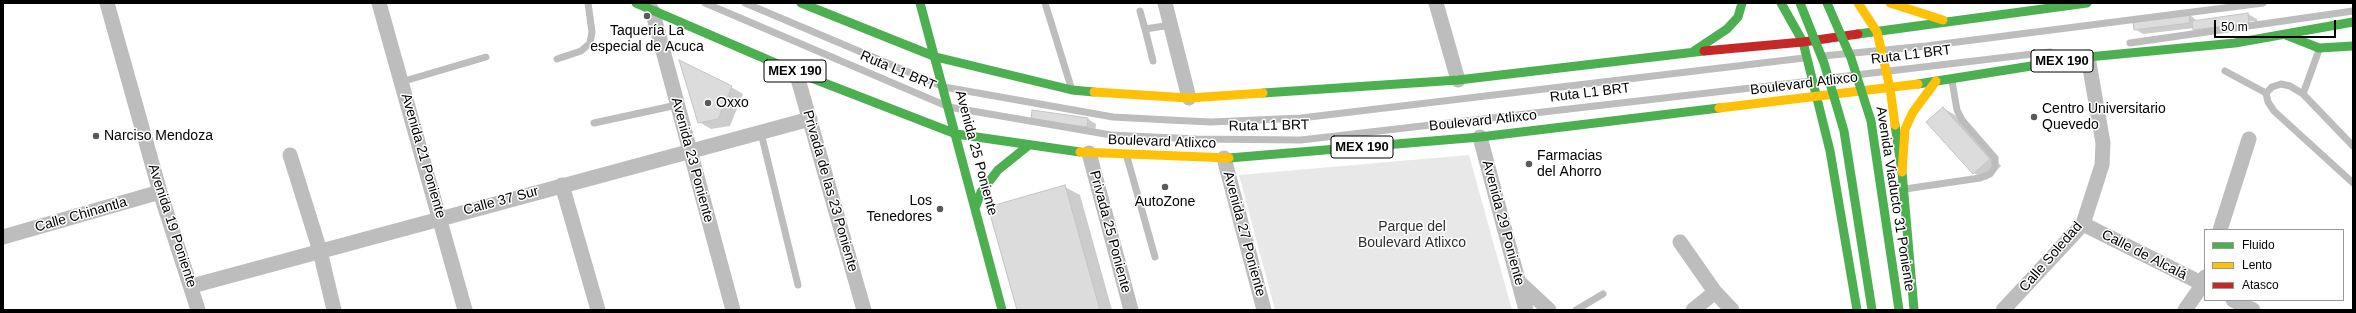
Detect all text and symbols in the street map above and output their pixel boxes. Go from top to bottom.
marker: Taquería La especial de Acuca [642,11,652,21]
scale bar [2216,12,2338,38]
text: 50 m [2221,20,2248,34]
place label: Taquería La especial de Acuca [590,23,704,56]
street label: Ruta L1 BRT [1870,42,1952,68]
street label: Ruta L1 BRT [858,48,938,94]
road number: MEX 190 [2031,50,2093,72]
road number: MEX 190 [764,60,826,82]
street label: Boulevard Atlixco [1749,69,1859,99]
street label: Ruta L1 BRT [1549,80,1631,106]
street label: Avenida 25 Poniente [951,89,1001,217]
street label: Avenida 21 Poniente [397,92,449,220]
place label: Oxxo [716,95,749,111]
street label: Avenida 23 Poniente [667,96,717,224]
marker: Oxxo [703,98,713,108]
place label: Centro Universitario Quevedo [2042,101,2166,134]
street label: Avenida Viaducto 31 Poniente [1872,105,1918,293]
street label: Boulevard Atlixco [1428,107,1538,135]
street label: Privada de las 23 Poniente [799,108,861,274]
marker: Centro Universitario Quevedo [2029,112,2039,122]
street label: Ruta L1 BRT [1229,117,1309,135]
place label: Narciso Mendoza [104,128,213,144]
marker: Narciso Mendoza [91,131,101,141]
street label: Boulevard Atlixco [1108,132,1216,152]
road number: MEX 190 [1331,136,1393,158]
place label: Farmacias del Ahorro [1537,148,1602,180]
street label: Avenida 29 Poniente [1478,159,1528,287]
marker: Farmacias del Ahorro [1524,159,1534,169]
street label: Avenida 19 Poniente [144,162,200,290]
street label: Privada 25 Poniente [1086,169,1134,295]
street label: Avenida 27 Poniente [1219,170,1269,298]
marker: AutoZone [1160,182,1170,192]
street label: Calle 37 Sur [462,183,540,219]
place label: Los Tenedores [867,193,932,226]
street label: Calle Chinantla [33,194,129,236]
place label: AutoZone [1135,194,1195,210]
marker: Los Tenedores [935,204,945,214]
park label: Parque del Boulevard Atlixco [1358,219,1466,252]
street label: Calle Soledad [2016,219,2086,295]
street label: Calle de Alcalá [2099,226,2189,284]
legend [2204,229,2344,301]
text: Fluido [2242,238,2275,252]
text: Lento [2242,258,2272,272]
text: Atasco [2242,278,2279,292]

